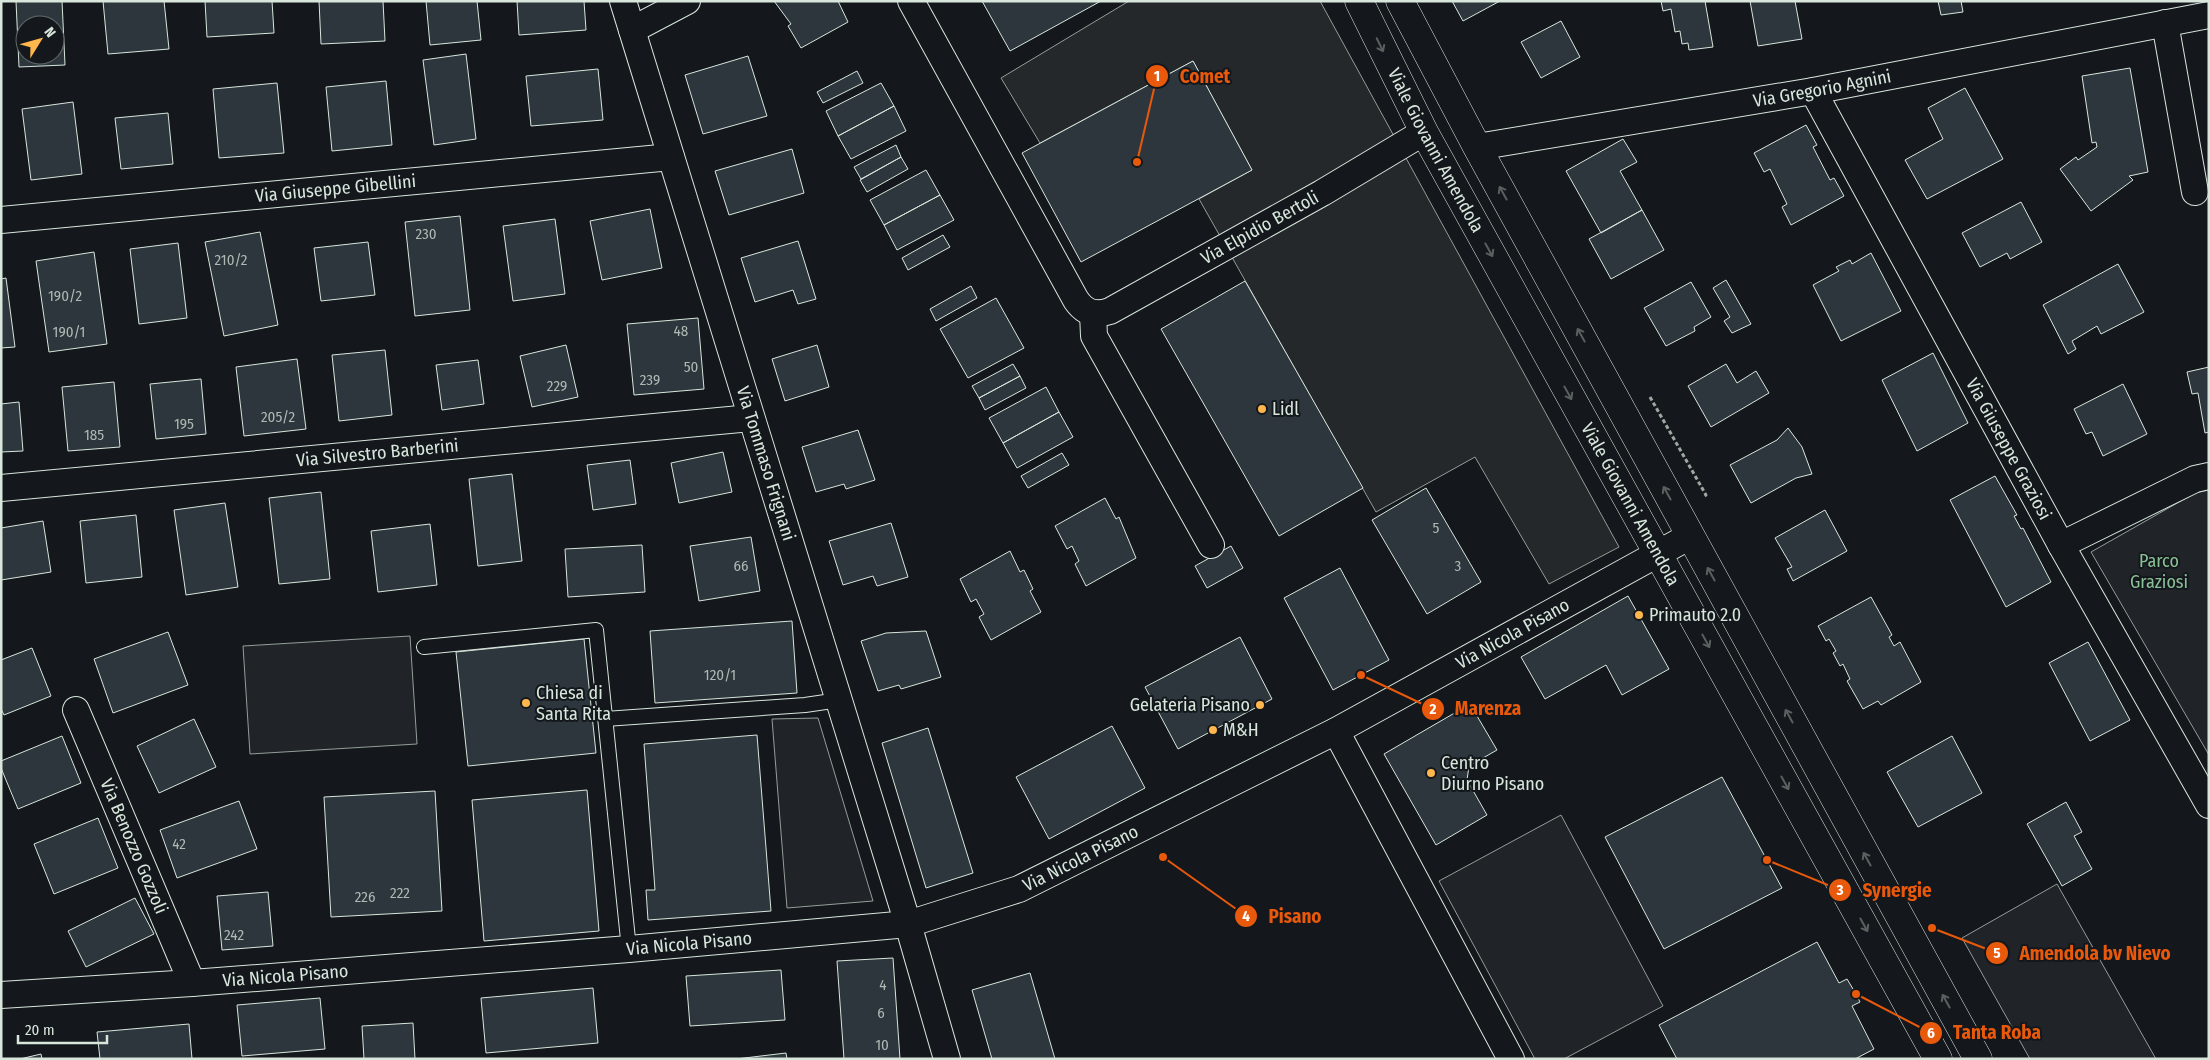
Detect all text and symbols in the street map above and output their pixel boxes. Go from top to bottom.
north arrow [15,15,65,65]
text: N [41,24,59,41]
one-way arrow [1376,37,1386,52]
callout: Comet [1144,59,1240,93]
text: Comet [1180,65,1231,88]
street label: Viale Giovanni Amendola [1383,65,1489,237]
street label: Via Gregorio Agnini [1751,65,1893,112]
text: 1 [1154,67,1160,85]
street label: Via Giuseppe Gibellini [254,170,417,207]
street label: Via Elpidio Bertoli [1197,186,1322,269]
one-way arrow [1497,186,1507,200]
house number: 230 [415,225,437,243]
one-way arrow [1484,243,1494,258]
house number: 210/2 [215,251,248,269]
house number: 190/2 [48,287,82,305]
house number: 48 [674,322,688,340]
house number: 190/1 [53,323,85,341]
one-way arrow [1575,329,1585,343]
house number: 50 [684,358,698,376]
house number: 239 [640,371,660,389]
street label: Via Giuseppe Graziosi [1961,374,2056,524]
house number: 229 [547,377,567,395]
street label: Via Tommaso Frignani [732,384,800,543]
one-way arrow [1563,385,1573,400]
place label: Lidl [1272,398,1299,420]
marker: Lidl [1256,403,1268,415]
house number: 205/2 [261,408,295,426]
house number: 195 [174,415,194,433]
street label: Viale Giovanni Amendola [1576,419,1685,590]
house number: 185 [84,426,104,444]
street label: Via Silvestro Barberini [295,434,460,471]
one-way arrow [1662,486,1672,501]
house number: 5 [1433,519,1440,537]
park label: Parco Graziosi [2130,550,2188,593]
house number: 66 [734,557,748,575]
house number: 3 [1455,557,1462,575]
one-way arrow [1706,566,1716,581]
street label: Via Nicola Pisano [1452,594,1573,674]
place label: Primauto 2.0 [1649,604,1741,626]
marker: Primauto 2.0 [1633,609,1645,621]
one-way arrow [1702,633,1711,648]
house number: 120/1 [704,666,736,684]
place label: Chiesa di Santa Rita [536,682,611,725]
callout: Marenza [1420,692,1531,726]
place label: Gelateria Pisano [1130,694,1250,716]
marker: Chiesa di Santa Rita [520,697,532,709]
text: Marenza [1455,697,1521,720]
marker: Gelateria Pisano [1254,699,1266,711]
text: 2 [1429,700,1437,718]
one-way arrow [1784,709,1794,724]
place label: M&H [1223,719,1259,741]
marker: M&H [1207,724,1219,736]
place label: Centro Diurno Pisano [1441,752,1544,795]
marker: Centro Diurno Pisano [1425,767,1437,779]
street label: Via Benozzo Gozzoli [95,775,172,917]
one-way arrow [1781,775,1790,790]
street label: Via Nicola Pisano [1019,820,1142,896]
house number: 42 [172,835,186,853]
one-way arrow [1862,851,1872,866]
callout: Synergie [1828,873,1942,907]
text: Synergie [1862,879,1932,902]
text: 3 [1835,881,1844,899]
house number: 222 [390,884,410,902]
house number: 226 [355,888,375,906]
callout: Pisano [1233,899,1332,933]
text: Pisano [1268,905,1322,928]
text: 4 [1242,907,1250,925]
one-way arrow [1860,917,1869,932]
house number: 242 [224,926,244,944]
street label: Via Nicola Pisano [625,927,753,960]
callout: Amendola bv Nievo [1984,936,2181,970]
text: Amendola bv Nievo [2018,942,2171,965]
text: 5 [1993,944,2001,962]
street label: Via Nicola Pisano [222,960,349,992]
house number: 4 [879,976,887,994]
one-way arrow [1940,994,1950,1009]
house number: 6 [877,1004,885,1022]
scale bar [18,1012,106,1044]
callout: Tanta Roba [1918,1016,2051,1050]
text: 20 m [25,1021,55,1039]
text: Tanta Roba [1953,1021,2041,1044]
text: 6 [1927,1024,1935,1042]
house number: 10 [875,1036,889,1054]

